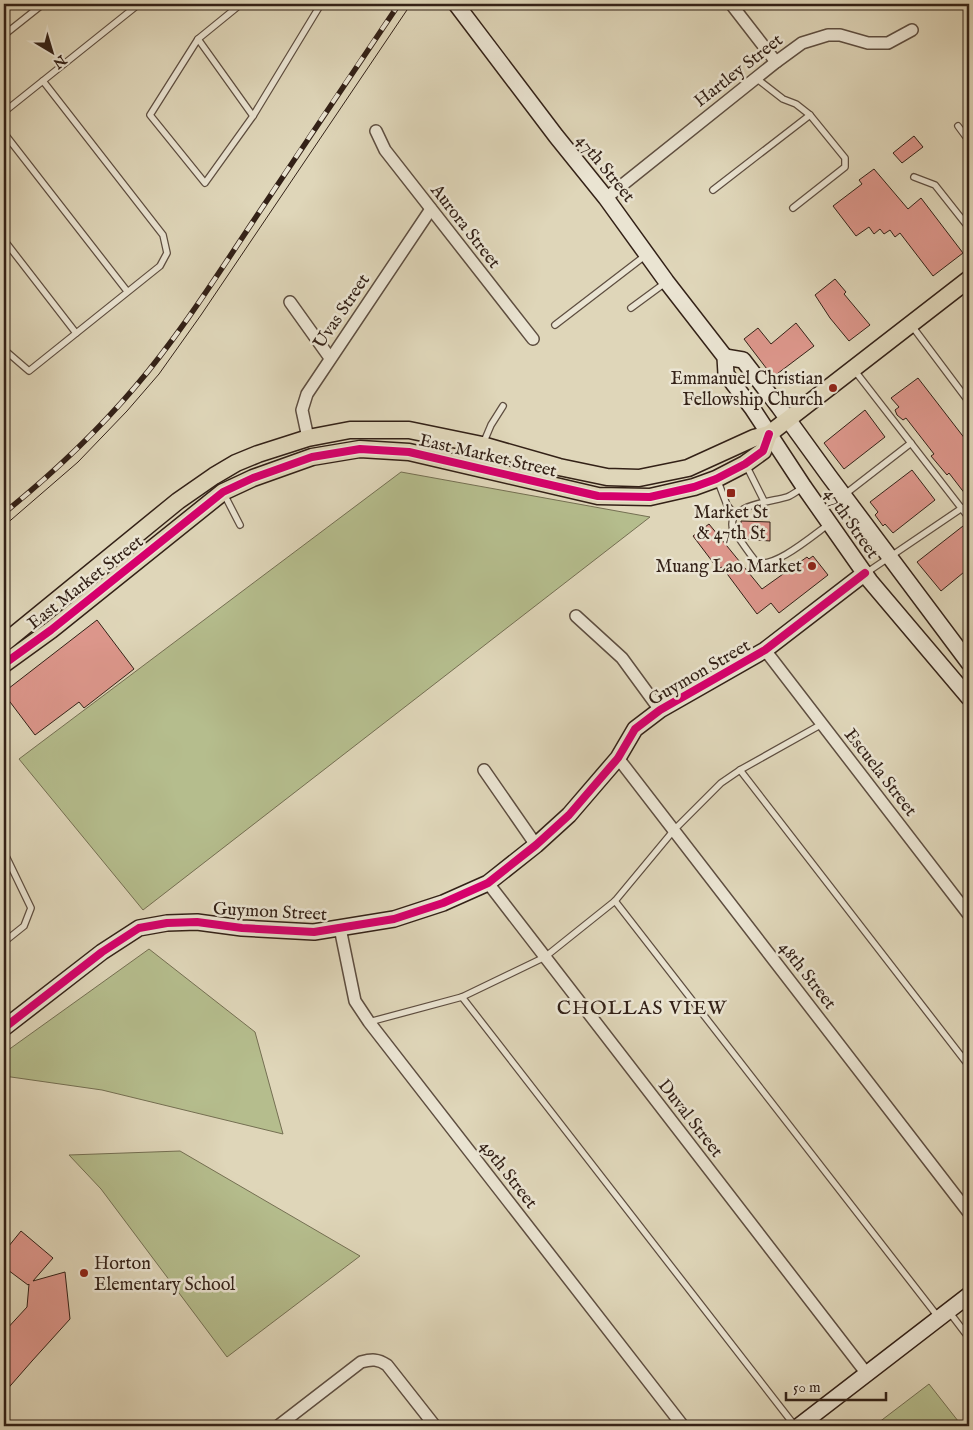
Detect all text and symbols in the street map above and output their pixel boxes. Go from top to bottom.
north arrow [28,28,78,78]
street label: Hartley Street [690,29,788,113]
text: N [49,50,70,72]
street label: 47th Street [570,130,639,208]
street label: Aurora Street [424,179,505,274]
street label: Uvas Street [309,270,376,354]
place label: Emmanuel Christian Fellowship Church [670,368,823,412]
marker: Emmanuel Christian Fellowship Church [827,382,839,394]
street label: East Market Street [417,429,559,483]
street label: 47th Street [818,484,883,564]
marker: Market St & 47th St [725,487,737,499]
place label: Market St & 47th St [694,502,768,546]
street label: East Market Street [23,531,148,636]
place label: Muang Lao Market [655,556,802,579]
marker: Muang Lao Market [806,560,818,572]
street label: Guymon Street [645,635,755,712]
street label: Escuela Street [838,724,921,822]
street label: Guymon Street [212,898,328,927]
street label: 48th Street [773,937,841,1015]
district label: CHOLLAS VIEW [557,996,727,1021]
street label: Duval Street [652,1075,728,1163]
street label: 49th Street [474,1136,542,1214]
place label: Horton Elementary School [94,1253,235,1297]
marker: Horton Elementary School [78,1267,90,1279]
scale bar [786,1370,886,1402]
text: 50 m [793,1378,821,1397]

